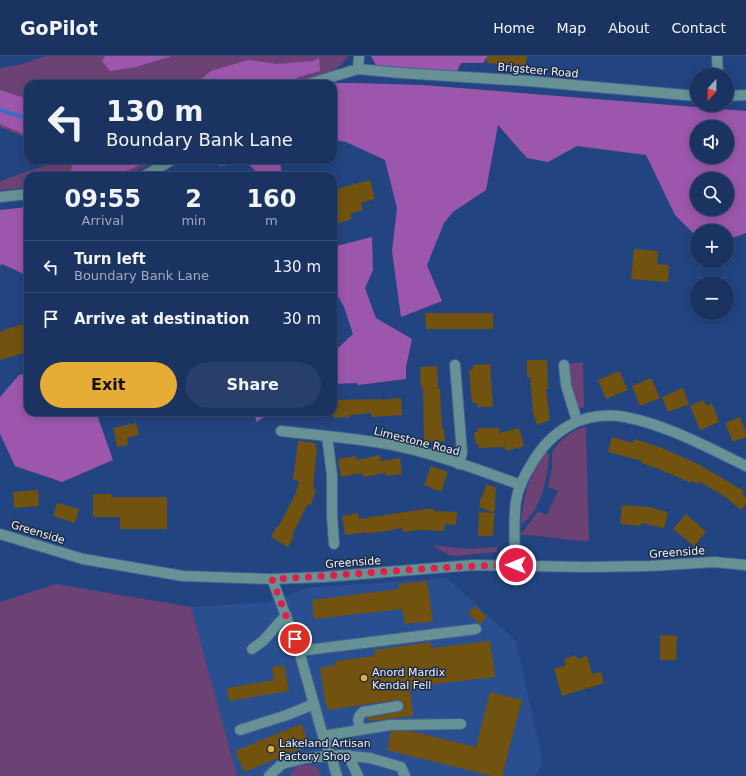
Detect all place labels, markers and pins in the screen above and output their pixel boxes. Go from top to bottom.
pin [278,622,312,656]
place label: Anord Mardix Kendal Fell [372,666,446,692]
marker: Anord Mardix Kendal Fell [359,673,369,683]
place label: Lakeland Artisan Factory Shop [279,737,371,763]
marker: Lakeland Artisan Factory Shop [266,744,276,754]

